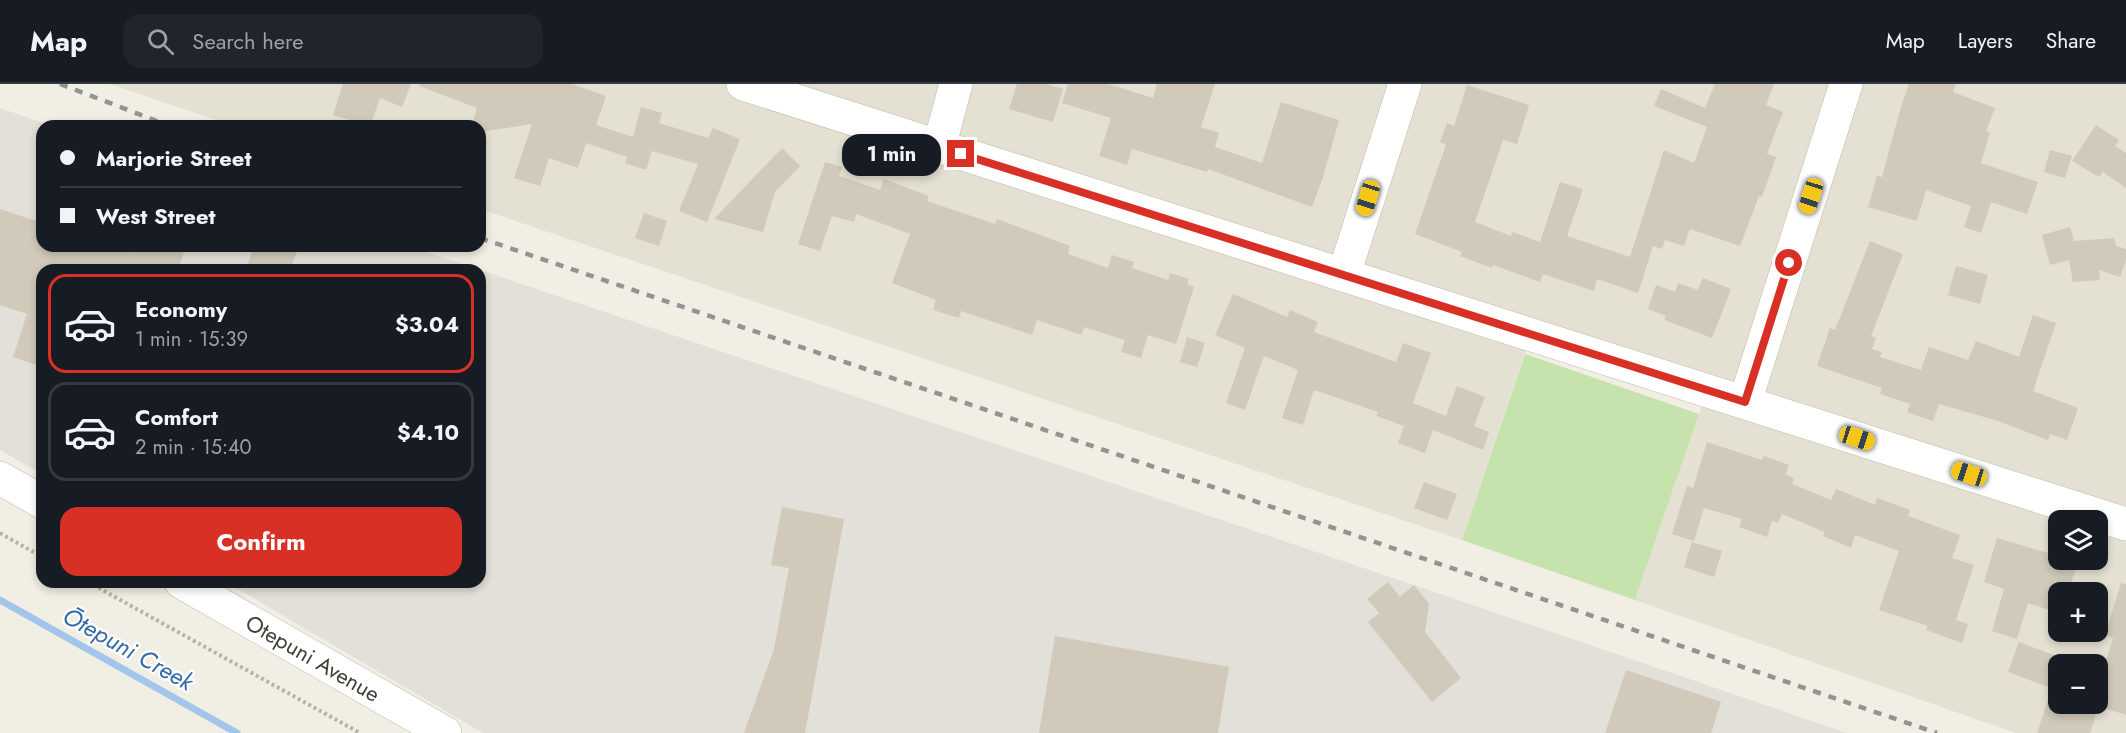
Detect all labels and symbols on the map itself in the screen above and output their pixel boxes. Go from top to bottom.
callout: 1 min [841,133,940,175]
route end [947,140,974,167]
car [1797,176,1825,216]
car [1354,178,1382,218]
route start [1775,249,1802,276]
car [1837,424,1877,452]
car [1949,460,1989,488]
water label: Ōtepuni Creek [56,598,202,700]
street label: Otepuni Avenue [240,607,386,709]

